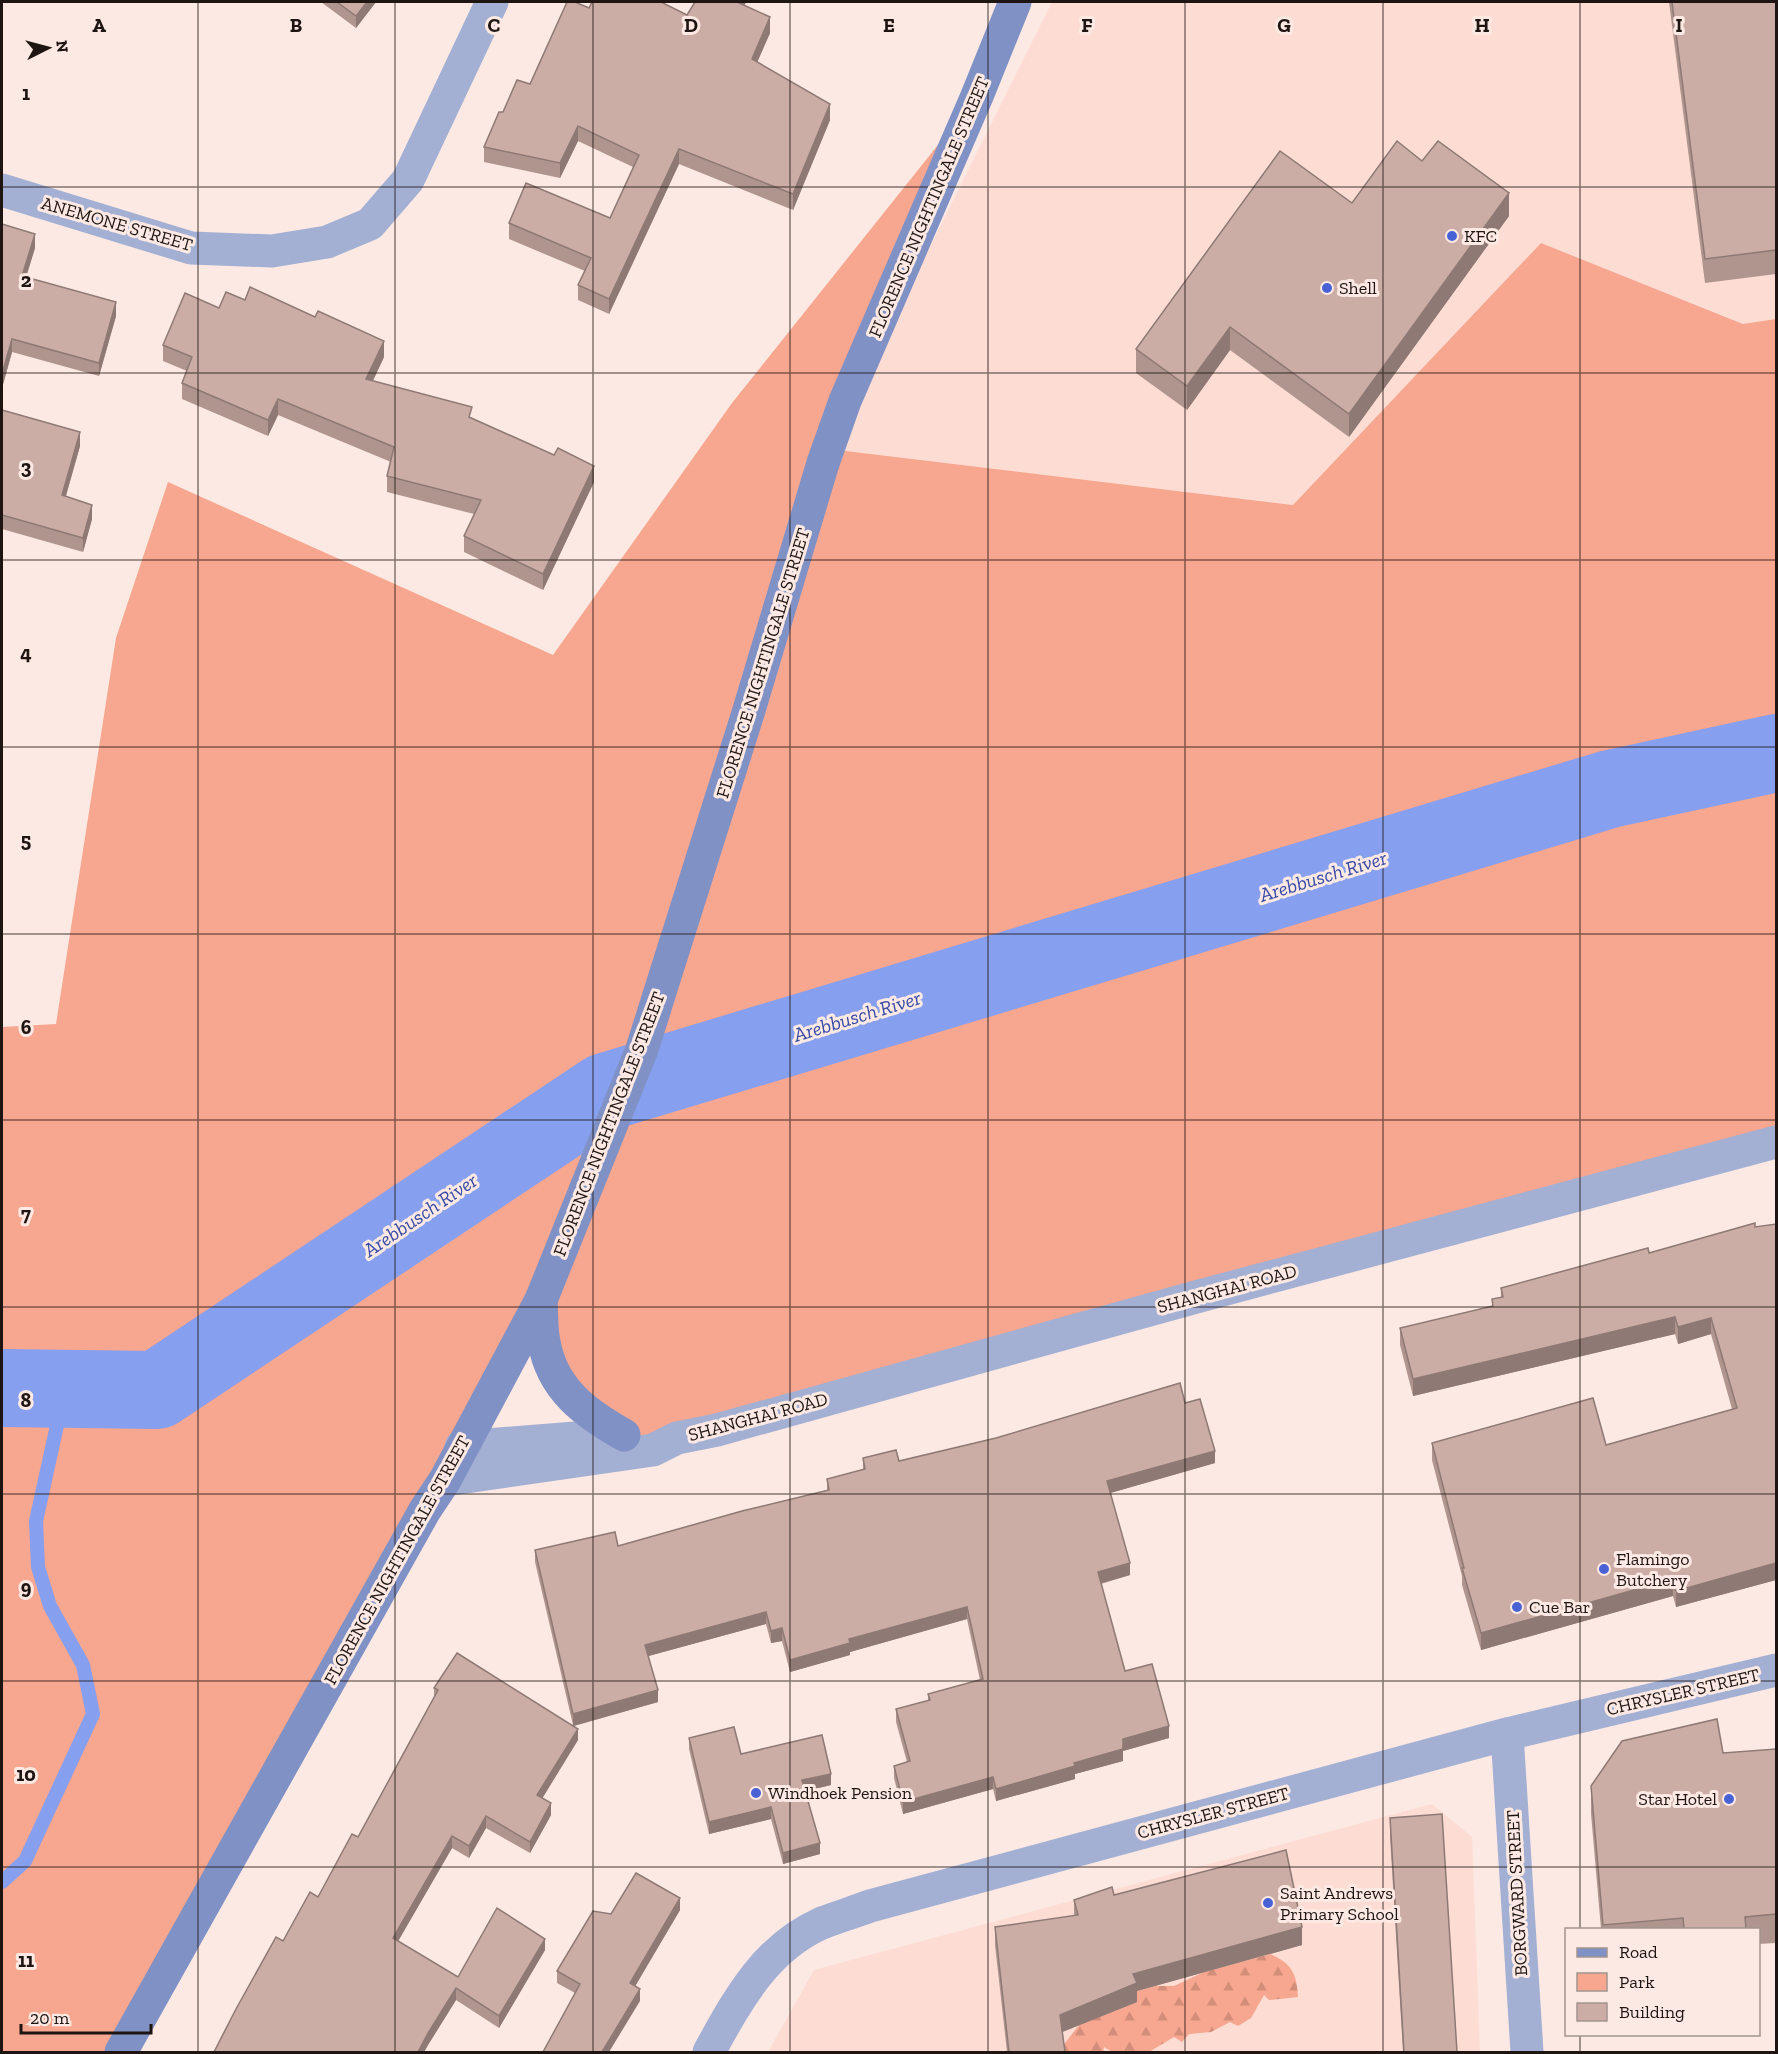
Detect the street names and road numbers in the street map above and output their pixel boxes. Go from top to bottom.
street label: FLORENCE NIGHTINGALE STREET [864,73,994,341]
street label: ANEMONE STREET [39,192,195,256]
street label: FLORENCE NIGHTINGALE STREET [711,525,815,801]
street label: FLORENCE NIGHTINGALE STREET [548,989,670,1259]
street label: SHANGHAI ROAD [1155,1260,1299,1318]
street label: SHANGHAI ROAD [686,1388,830,1446]
street label: FLORENCE NIGHTINGALE STREET [319,1432,475,1688]
street label: CHRYSLER STREET [1604,1664,1762,1720]
street label: CHRYSLER STREET [1135,1782,1291,1844]
street label: BORGWARD STREET [1502,1809,1532,1977]

